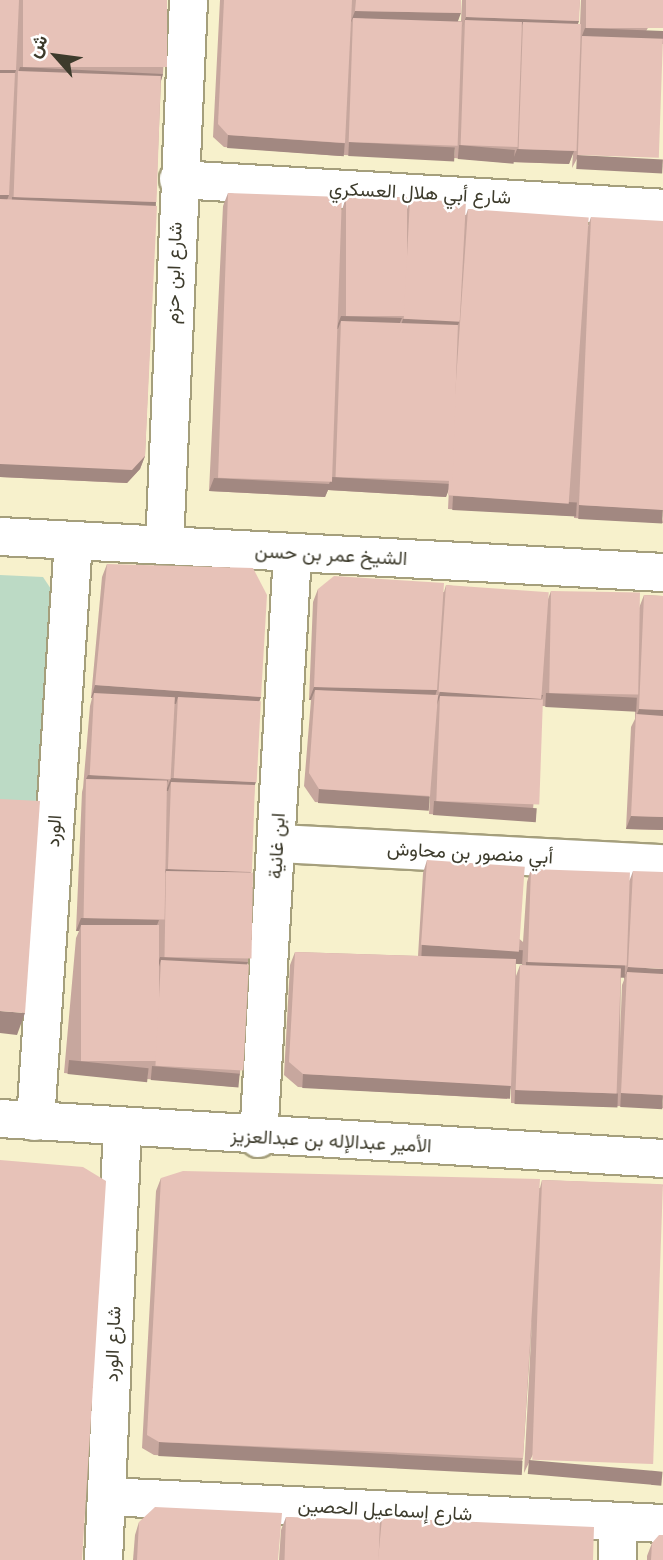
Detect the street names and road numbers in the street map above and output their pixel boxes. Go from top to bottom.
street label: شارع أبي هلال العسكري [328,177,512,209]
street label: شارع ابن حزم [161,221,187,325]
street label: الشيخ عمر بن حسن [254,540,408,570]
street label: ابن غانية [264,812,290,880]
street label: الورد [41,814,67,848]
street label: أبي منصور بن محاوش [387,837,553,869]
street label: الأمير عبدالإله بن عبدالعزيز [230,1124,432,1158]
street label: شارع الورد [100,1306,126,1382]
street label: شارع إسماعيل الحصين [297,1494,473,1526]

